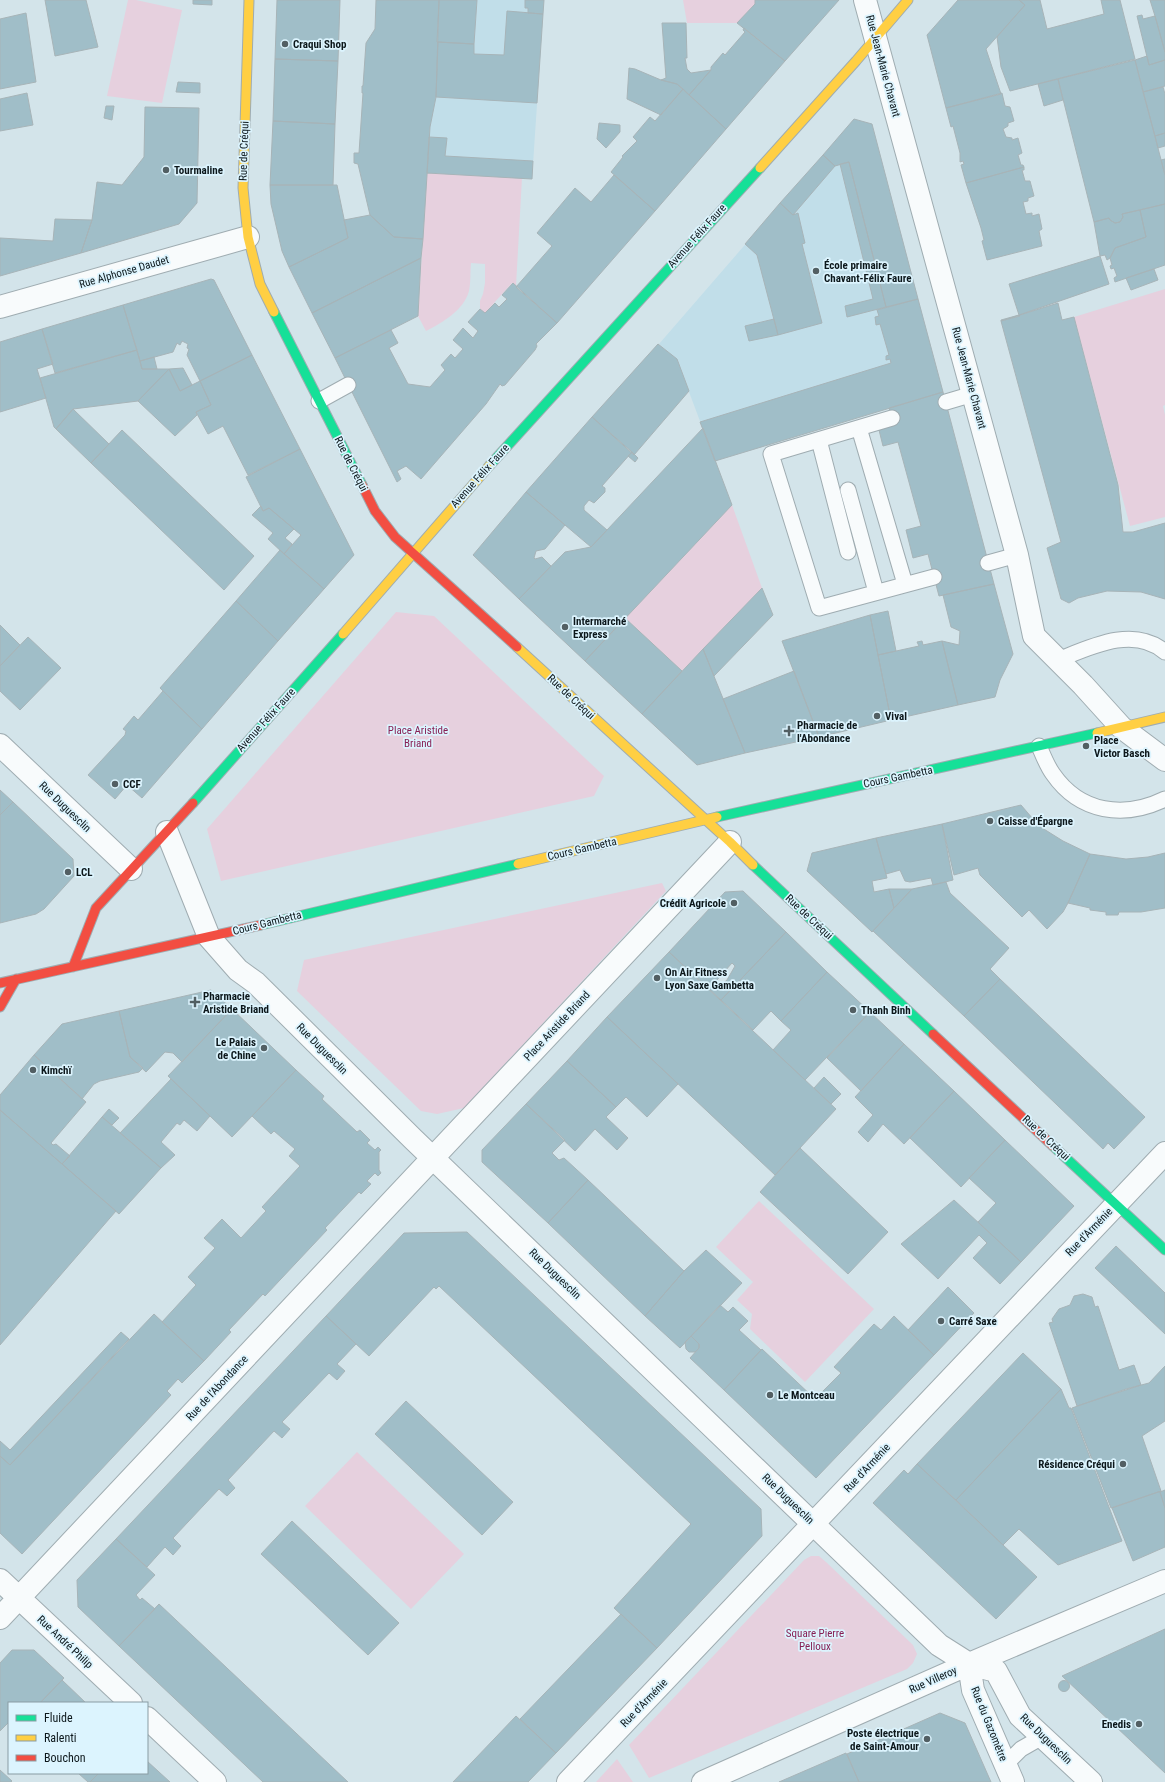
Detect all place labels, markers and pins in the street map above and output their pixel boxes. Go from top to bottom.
place label: Craqui Shop [293,38,347,51]
marker: Craqui Shop [280,39,290,49]
place label: Tourmaline [174,164,223,177]
marker: Tourmaline [161,165,171,175]
place label: École primaire Chavant-Félix Faure [824,259,911,285]
marker: École primaire Chavant-Félix Faure [811,266,821,276]
place label: Intermarché Express [573,615,626,641]
marker: Intermarché Express [560,622,570,632]
place label: Vival [885,710,907,723]
marker: Vival [872,711,882,721]
place label: Pharmacie de l'Abondance [797,719,857,745]
marker: Pharmacie de l'Abondance [784,726,794,736]
place label: Place Victor Basch [1094,734,1150,760]
marker: Place Victor Basch [1081,741,1091,751]
place label: CCF [123,778,141,791]
marker: CCF [110,779,120,789]
place label: Caisse d'Épargne [998,815,1073,828]
marker: Caisse d'Épargne [985,816,995,826]
place label: LCL [76,866,92,879]
marker: LCL [63,867,73,877]
place label: Crédit Agricole [660,897,726,910]
marker: Crédit Agricole [729,898,739,908]
place label: On Air Fitness Lyon Saxe Gambetta [665,966,754,992]
marker: On Air Fitness Lyon Saxe Gambetta [652,973,662,983]
place label: Pharmacie Aristide Briand [203,990,269,1016]
marker: Pharmacie Aristide Briand [190,997,200,1007]
place label: Thanh Binh [861,1004,911,1017]
marker: Thanh Binh [848,1005,858,1015]
place label: Le Palais de Chine [216,1036,256,1062]
marker: Le Palais de Chine [259,1043,269,1053]
place label: Kimchï [41,1064,72,1077]
marker: Kimchï [28,1065,38,1075]
place label: Carré Saxe [949,1315,997,1328]
marker: Carré Saxe [936,1316,946,1326]
place label: Le Montceau [778,1389,835,1402]
marker: Le Montceau [765,1390,775,1400]
place label: Résidence Créqui [1038,1458,1115,1471]
marker: Résidence Créqui [1118,1459,1128,1469]
place label: Enedis [1102,1718,1131,1731]
marker: Enedis [1134,1719,1144,1729]
place label: Poste électrique de Saint-Amour [847,1727,919,1753]
marker: Poste électrique de Saint-Amour [922,1734,932,1744]

